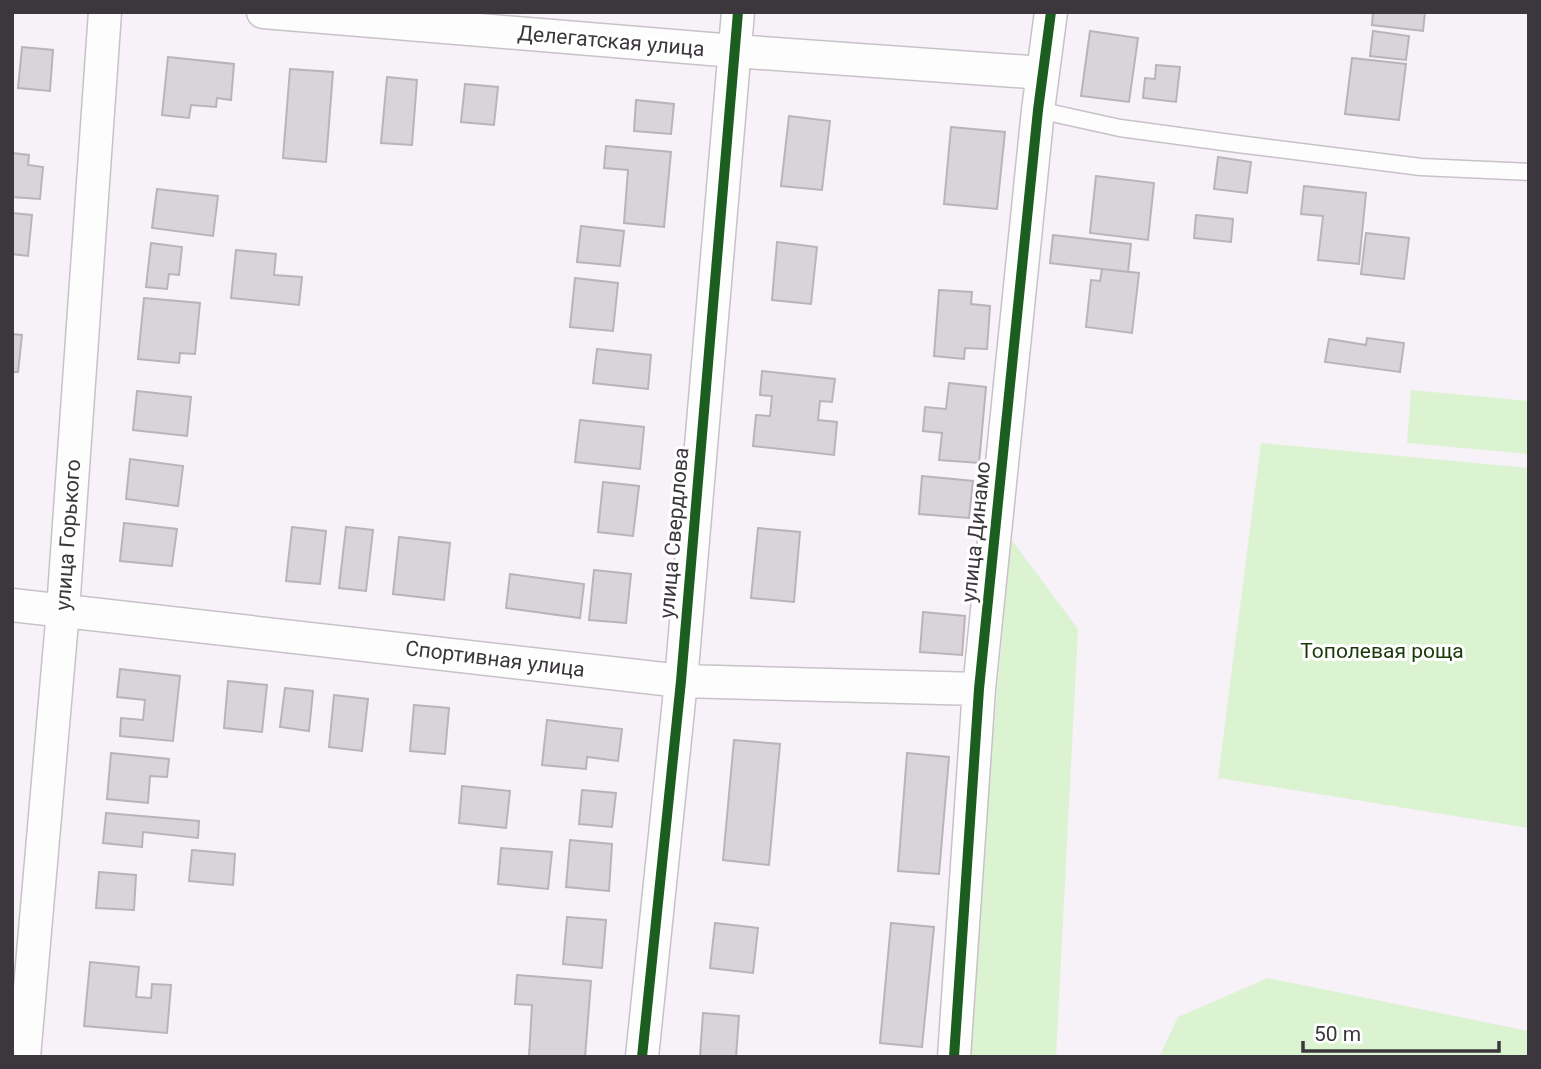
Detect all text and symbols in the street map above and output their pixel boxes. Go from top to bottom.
street label: Делегатская улица [516,21,706,61]
street label: улица Свердлова [655,447,693,619]
street label: улица Горького [51,459,85,611]
street label: улица Динамо [957,460,995,604]
street label: Спортивная улица [404,636,586,682]
park label: Тополевая роща [1300,639,1464,663]
scale bar [1303,1010,1499,1054]
text: 50 m [1314,1022,1361,1046]

